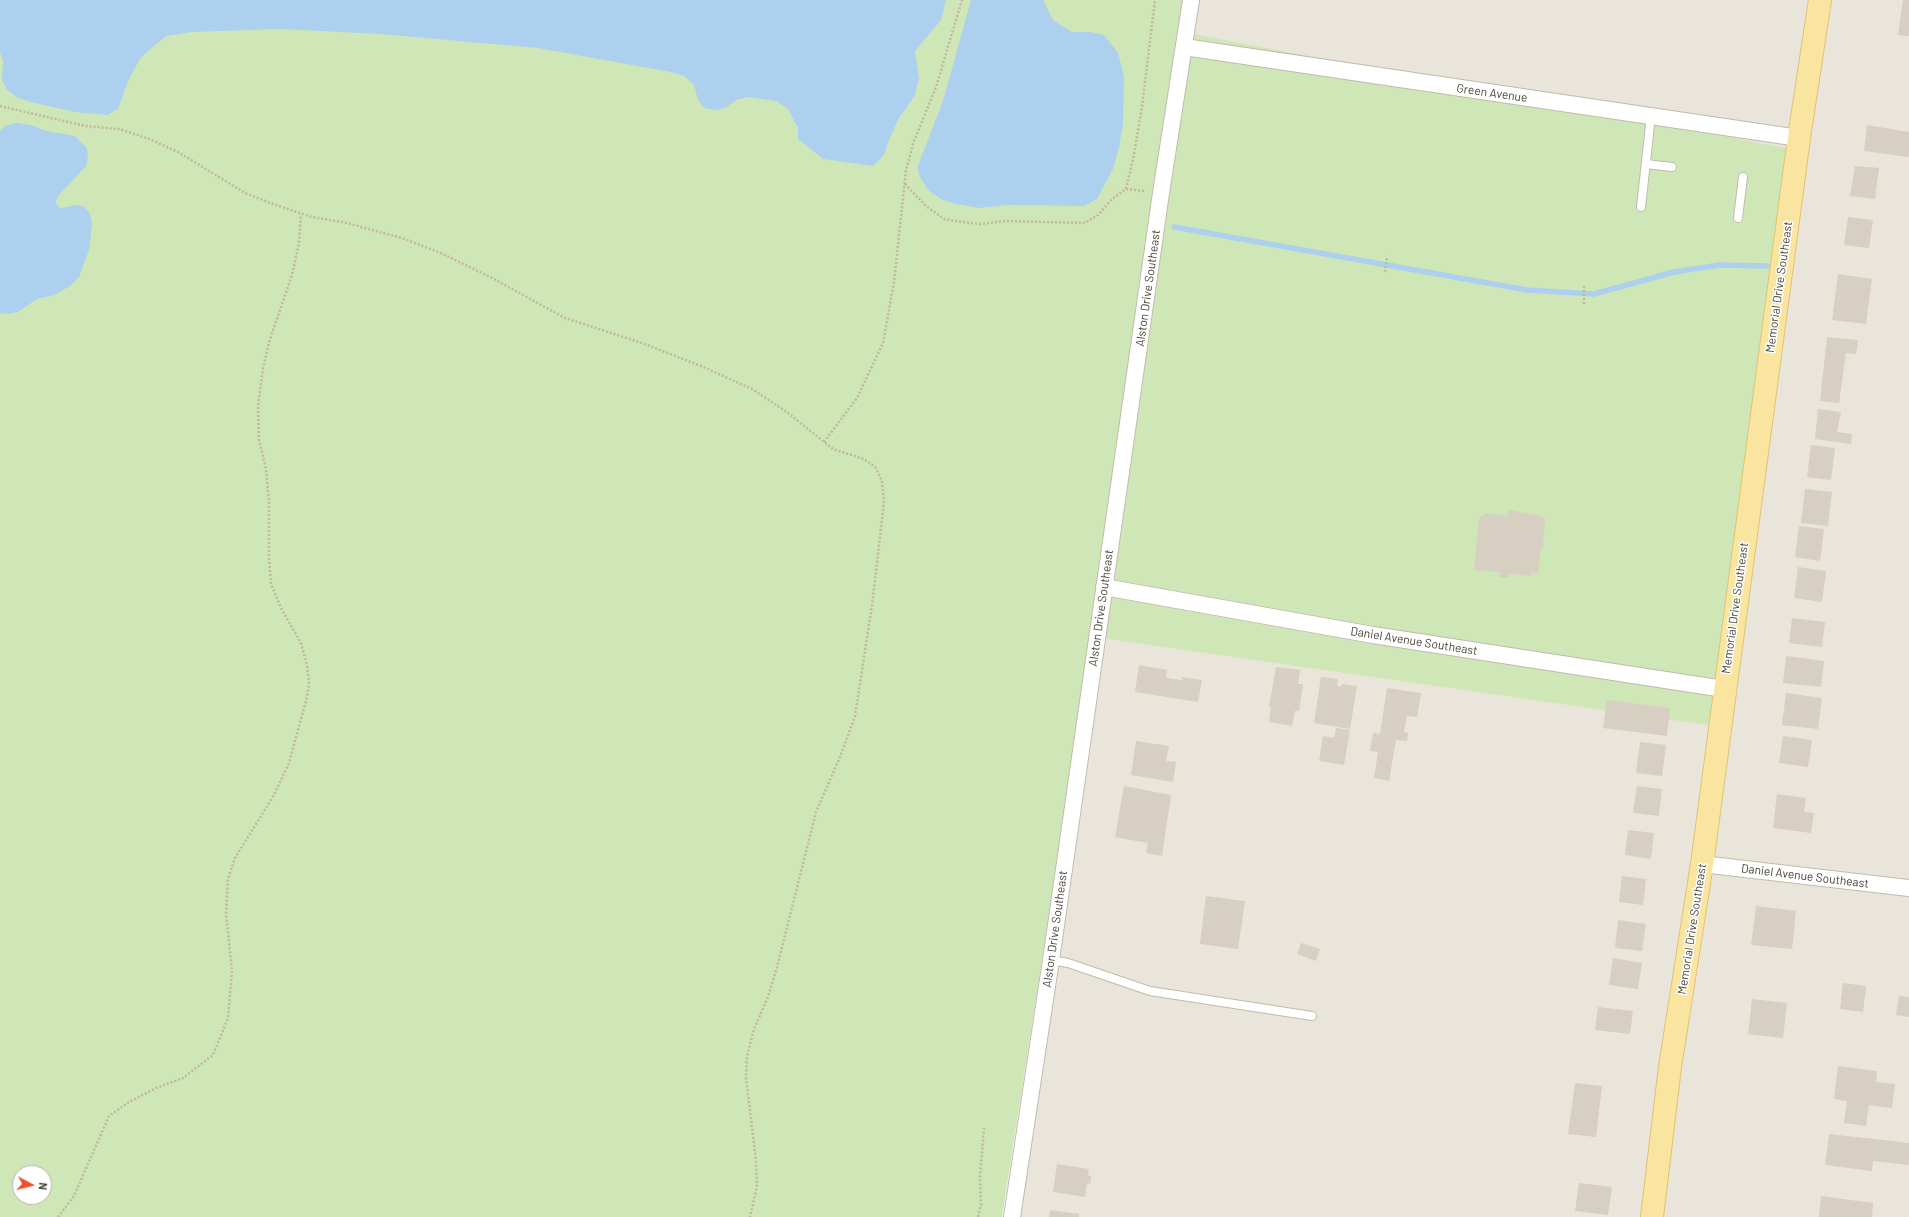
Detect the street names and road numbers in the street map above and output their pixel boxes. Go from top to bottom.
street label: Green Avenue [1456,81,1528,105]
street label: Memorial Drive Southeast [1763,220,1795,354]
street label: Alston Drive Southeast [1133,229,1163,347]
street label: Memorial Drive Southeast [1719,541,1751,675]
street label: Alston Drive Southeast [1086,549,1116,667]
street label: Daniel Avenue Southeast [1349,624,1479,658]
street label: Daniel Avenue Southeast [1740,861,1870,891]
street label: Memorial Drive Southeast [1675,862,1709,996]
street label: Alston Drive Southeast [1040,870,1070,988]

